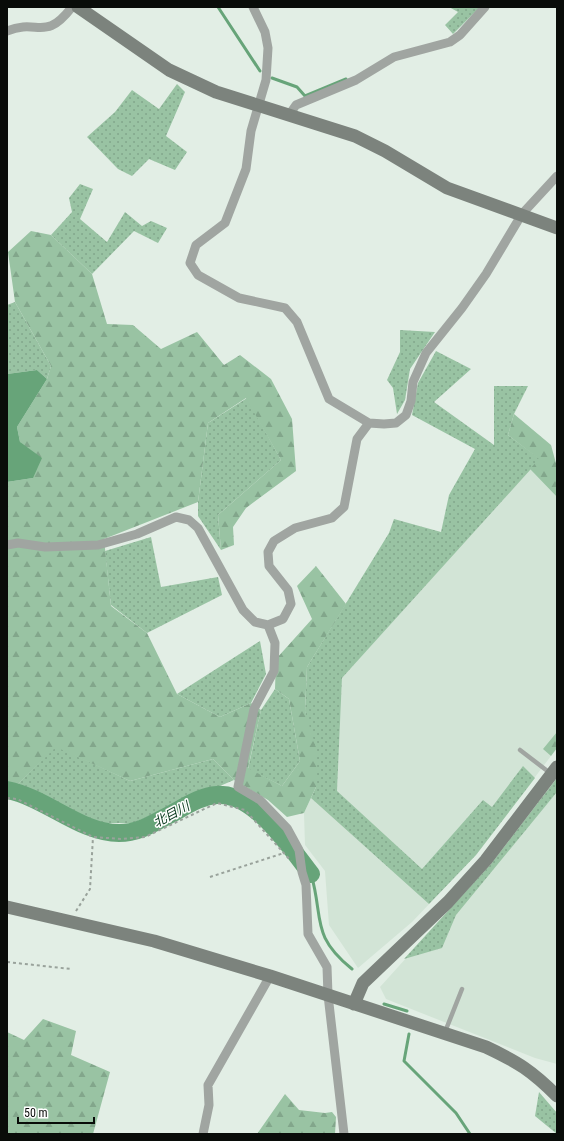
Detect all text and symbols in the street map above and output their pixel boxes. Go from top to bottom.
water label: 北目川 [150,798,194,830]
scale bar [18,1099,94,1125]
text: 50 m [24,1106,48,1120]

